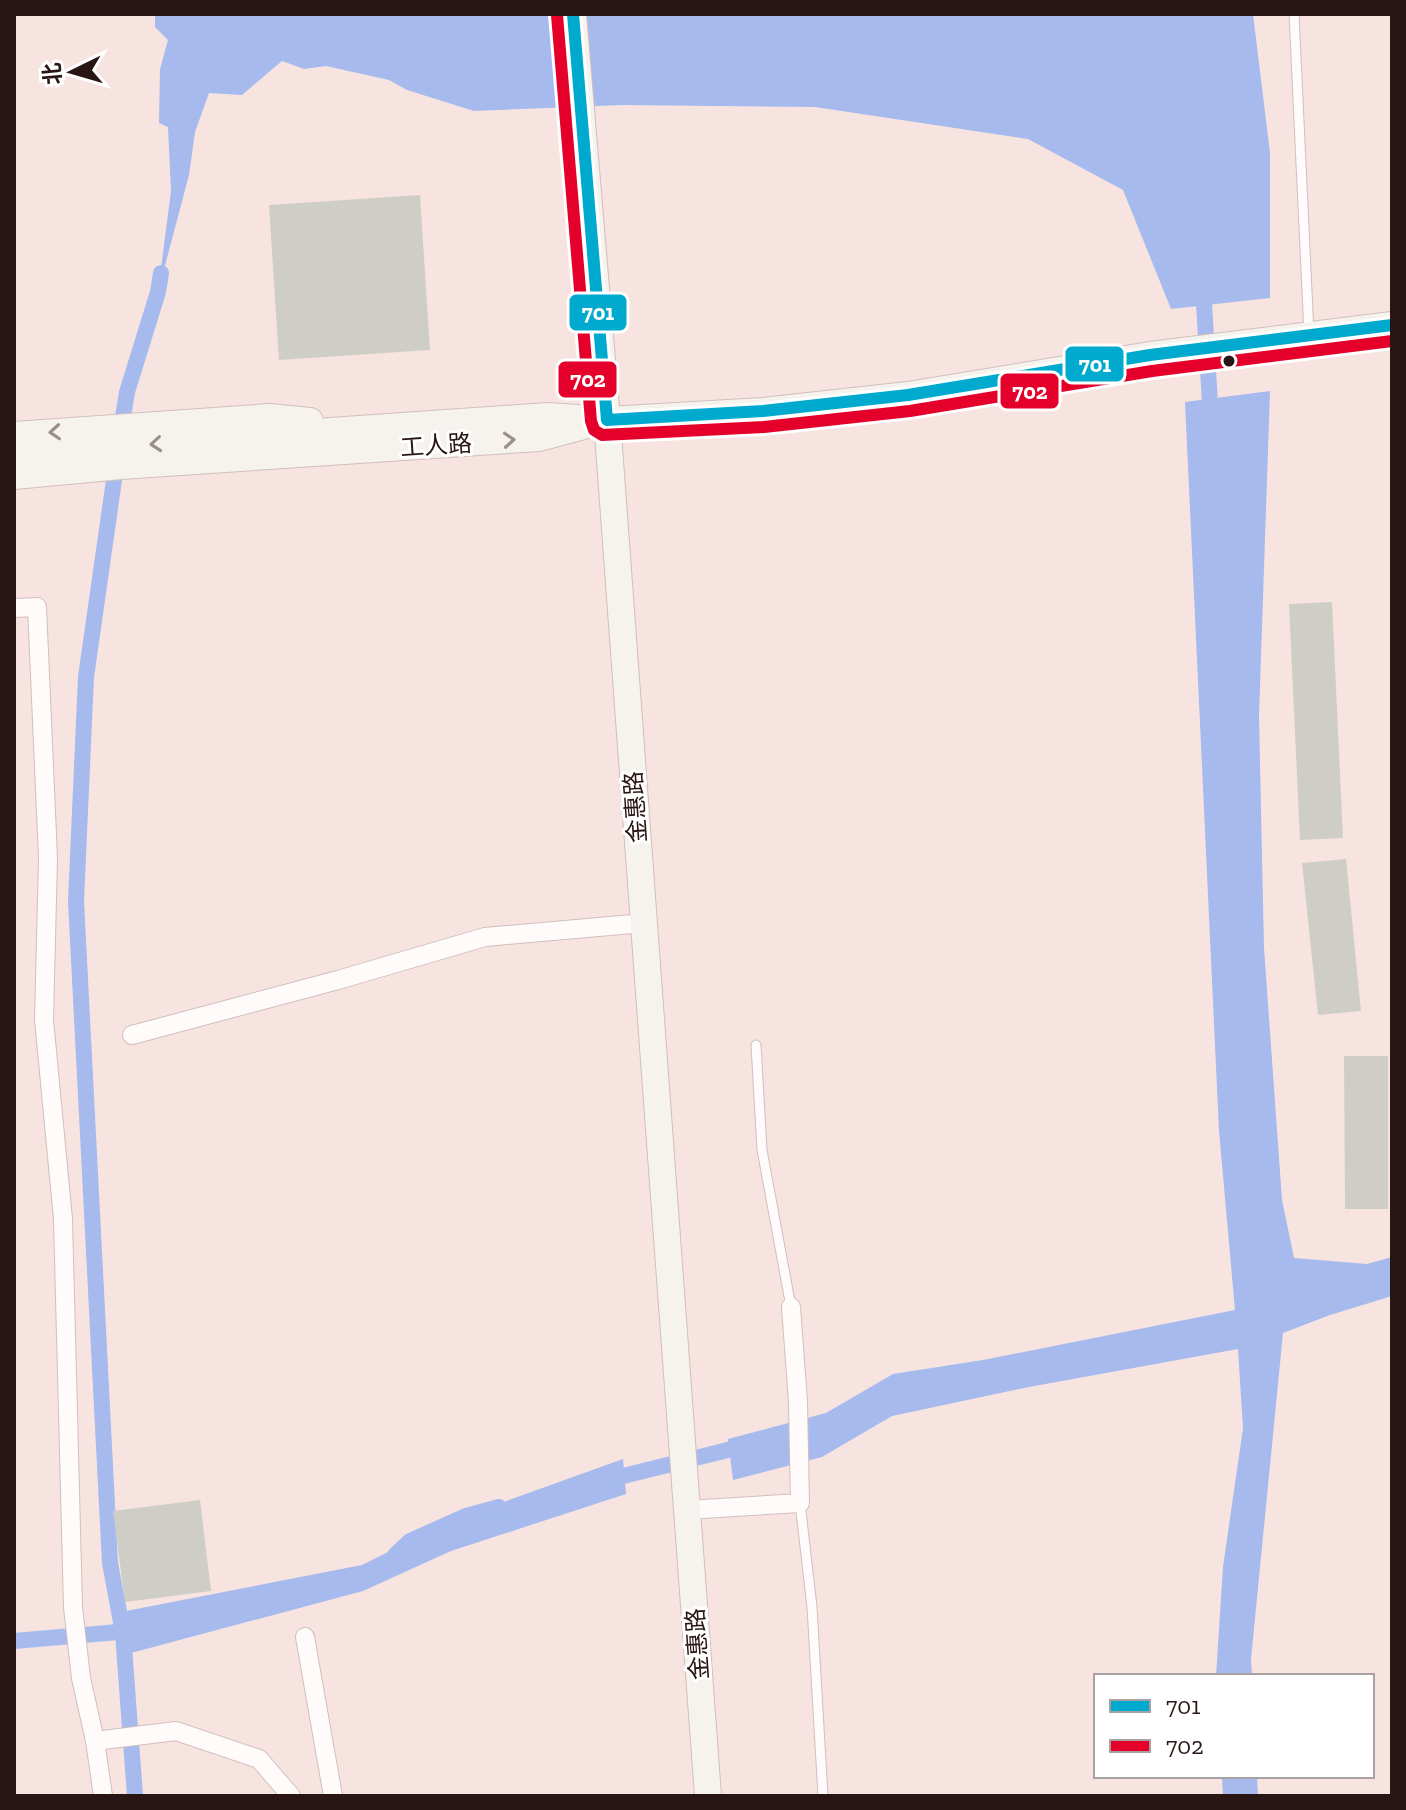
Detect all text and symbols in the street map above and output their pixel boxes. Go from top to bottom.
north arrow [32,32,112,112]
text: 北 [38,62,67,86]
line badge: 701 [568,293,628,332]
text: 701 [582,299,614,326]
line badge: 701 [1064,345,1125,383]
text: 701 [1079,351,1111,378]
unlabelled marker [1221,353,1237,369]
line badge: 702 [557,360,618,399]
text: 702 [570,366,606,393]
line badge: 702 [999,372,1060,410]
text: 702 [1012,378,1048,405]
one-way arrow [49,423,62,440]
street label: 工人路 [399,428,473,462]
one-way arrow [503,432,516,449]
one-way arrow [149,435,162,452]
street label: 金惠路 [618,770,652,844]
street label: 金惠路 [680,1607,714,1681]
legend [1094,1674,1374,1778]
text: 701 [1166,1691,1200,1720]
text: 702 [1166,1731,1204,1760]

